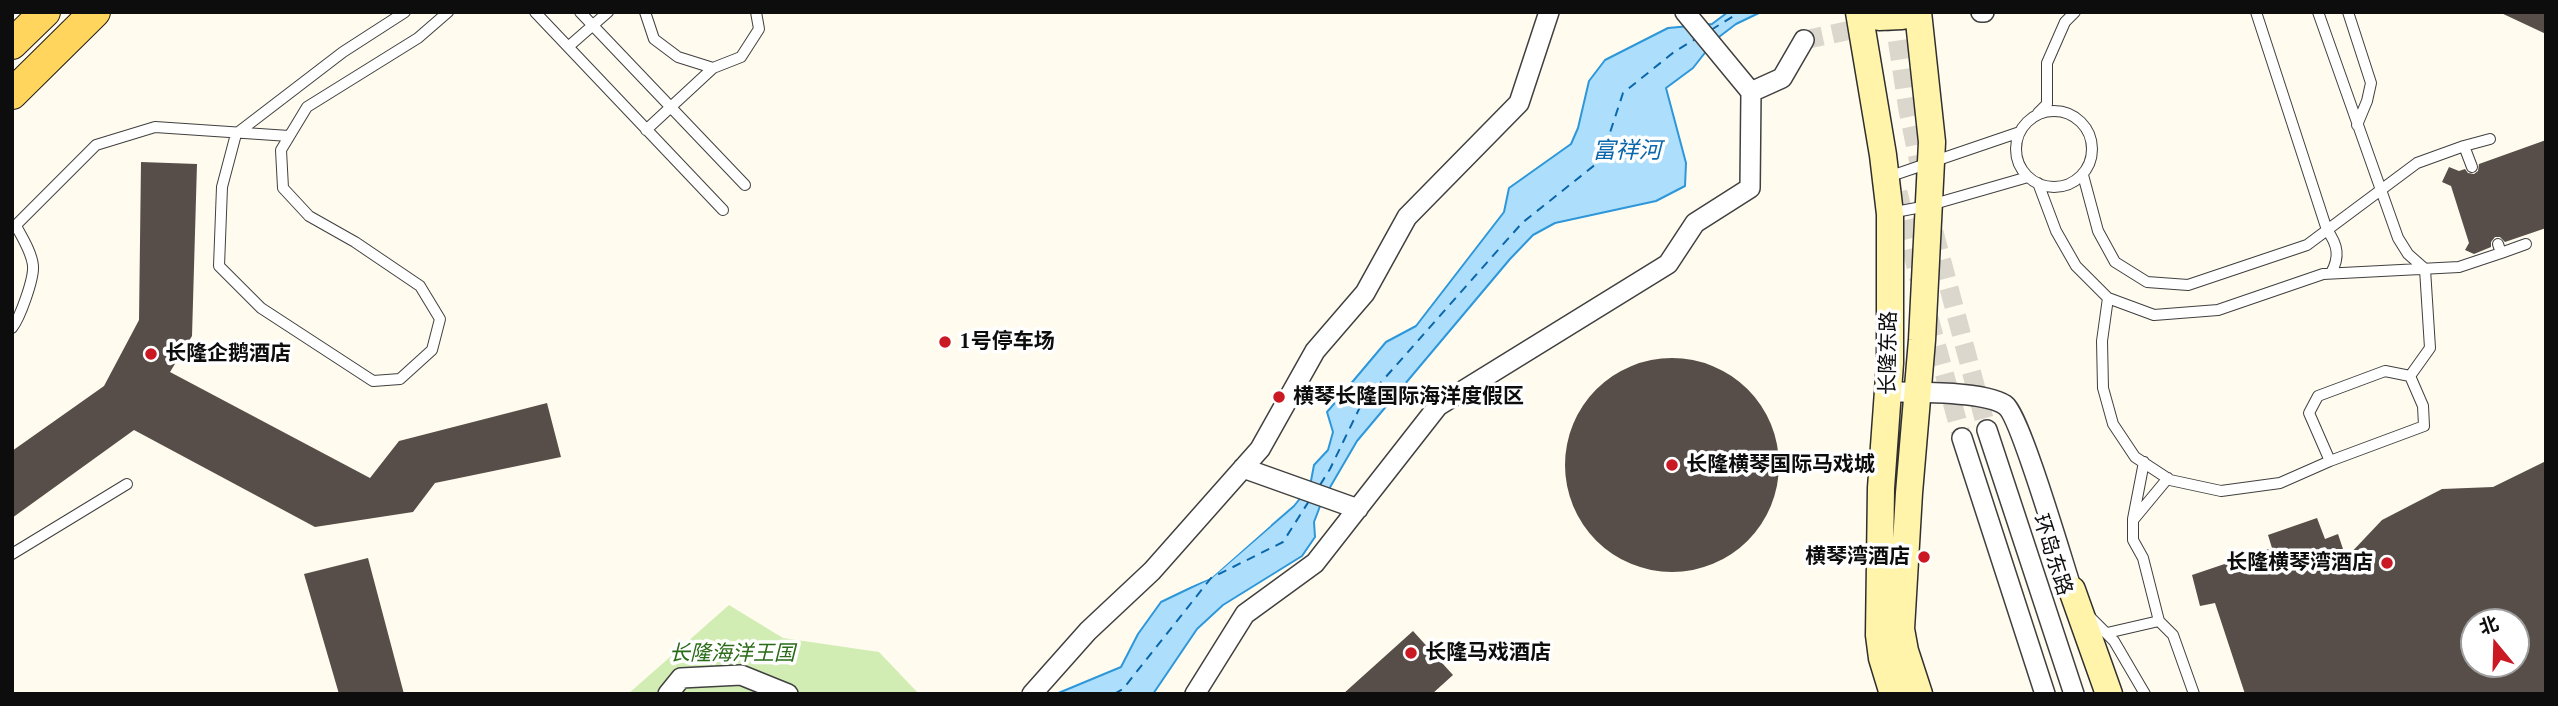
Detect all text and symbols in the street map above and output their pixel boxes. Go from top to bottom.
water label: 富祥河 [1593,137,1661,165]
street label: 长隆东路 [1876,311,1902,395]
place label: 1号停车场 [959,329,1055,355]
marker: 1号停车场 [937,334,953,350]
place label: 长隆企鹅酒店 [165,341,291,367]
marker: 长隆企鹅酒店 [143,346,159,362]
place label: 横琴长隆国际海洋度假区 [1293,384,1524,410]
marker: 横琴长隆国际海洋度假区 [1271,389,1287,405]
place label: 长隆横琴国际马戏城 [1686,452,1875,478]
marker: 长隆横琴国际马戏城 [1664,457,1680,473]
street label: 环岛东路 [2027,511,2077,599]
place label: 横琴湾酒店 [1805,544,1910,570]
marker: 横琴湾酒店 [1916,549,1932,565]
place label: 长隆横琴湾酒店 [2226,550,2373,576]
marker: 长隆横琴湾酒店 [2379,555,2395,571]
north arrow [2460,608,2530,678]
text: 北 [2476,610,2502,639]
place label: 长隆马戏酒店 [1425,640,1551,666]
park label: 长隆海洋王国 [669,641,795,667]
marker: 长隆马戏酒店 [1403,645,1419,661]

